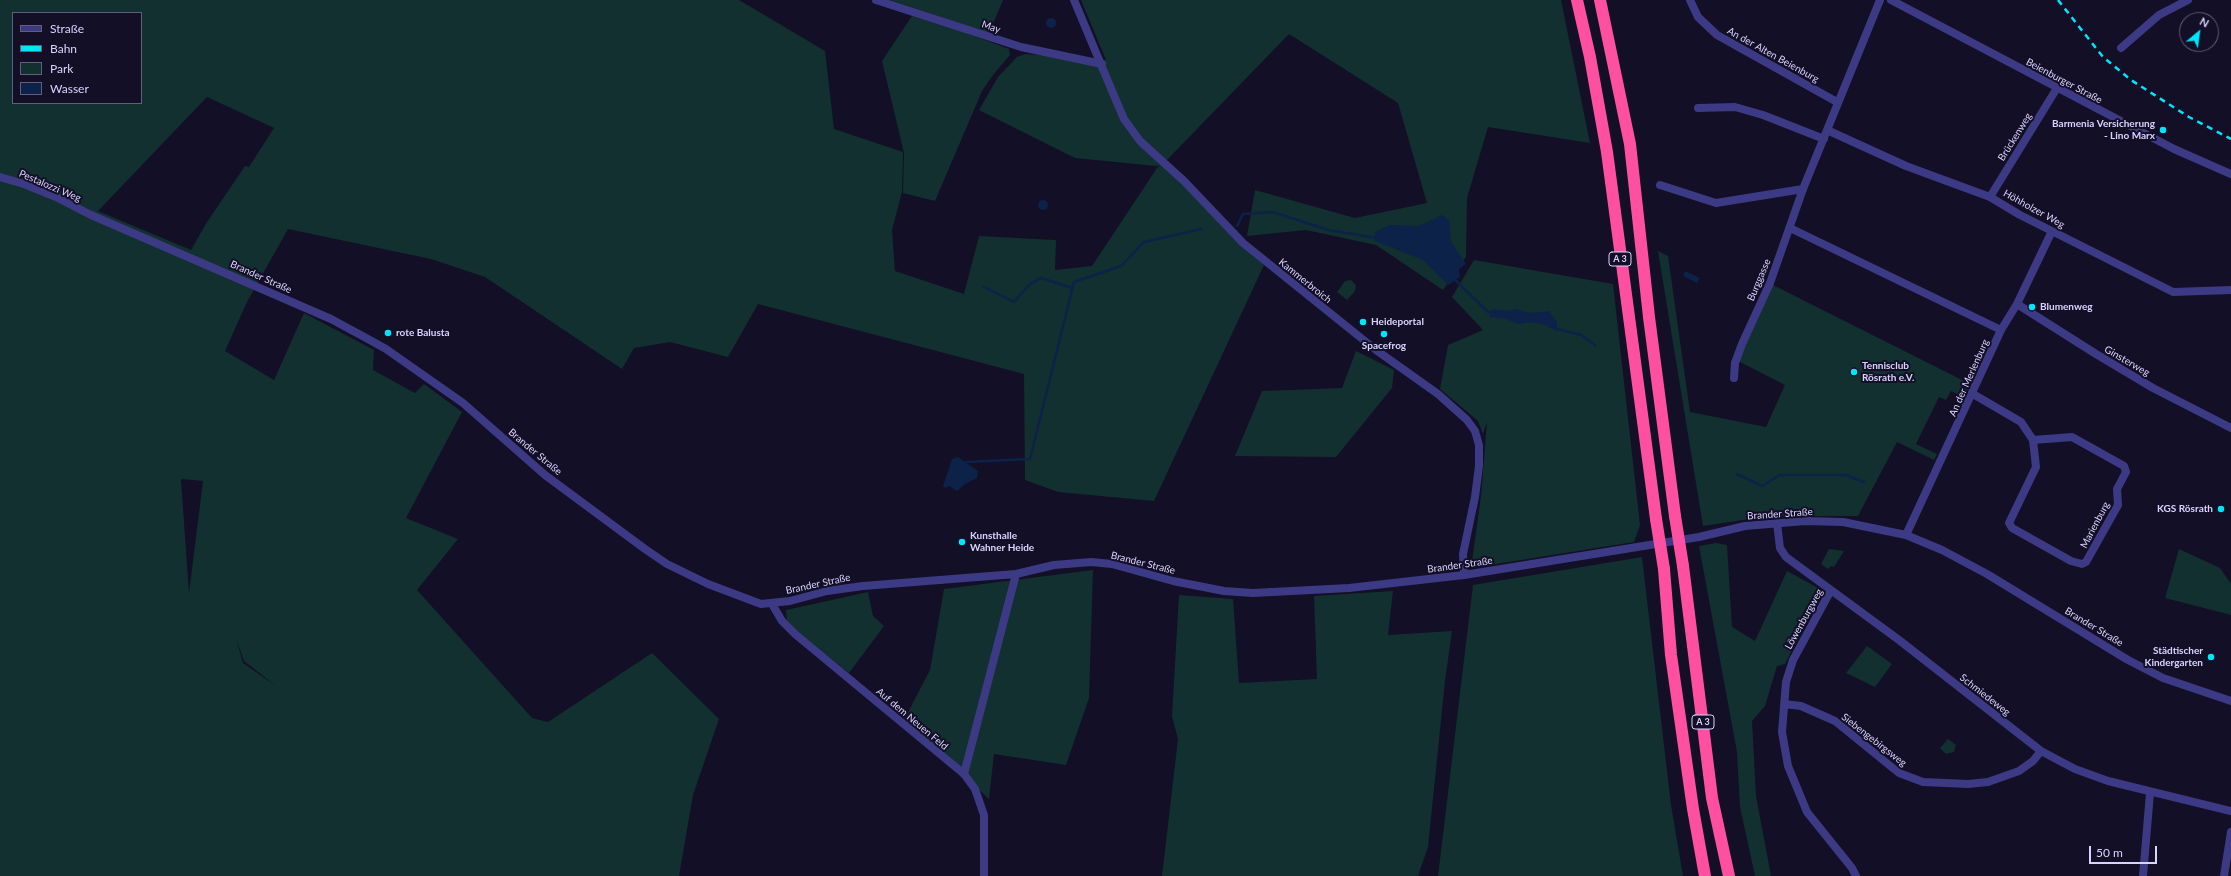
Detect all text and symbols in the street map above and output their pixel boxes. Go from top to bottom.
legend [12,12,142,104]
north arrow [2179,12,2219,52]
text: N [2198,14,2211,30]
street label: May [980,18,1002,36]
text: Straße [50,21,84,36]
street label: An der Alten Beienburg [1725,25,1821,85]
text: Bahn [50,41,77,56]
street label: Beienburger Straße [2024,56,2104,106]
text: Park [50,61,73,76]
text: Wasser [50,81,89,96]
street label: Brückenweg [1996,111,2034,163]
place label: Barmenia Versicherung - Lino Marx [2052,118,2155,142]
marker: Barmenia Versicherung - Lino Marx [2158,125,2168,135]
street label: Pestalozzi Weg [17,168,83,204]
street label: Höhholzer Weg [2001,187,2067,231]
road number: A 3 [1609,252,1631,266]
street label: Kammerbroich [1276,256,1334,306]
street label: Burggasse [1745,257,1773,303]
street label: Brander Straße [228,258,294,296]
place label: Blumenweg [2040,301,2092,313]
marker: Blumenweg [2027,302,2037,312]
place label: Heideportal [1371,316,1424,328]
marker: Heideportal [1358,317,1368,327]
place label: rote Balusta [396,327,450,339]
marker: rote Balusta [383,328,393,338]
marker: Spacefrog [1379,329,1389,339]
street label: An der Merlenburg [1947,338,1991,418]
place label: Spacefrog [1362,340,1406,352]
street label: Ginsterweg [2102,343,2152,379]
place label: Tennisclub Rösrath e.V. [1862,360,1914,384]
marker: Tennisclub Rösrath e.V. [1849,367,1859,377]
street label: Brander Straße [506,426,564,478]
street label: Marienburg [2078,500,2112,550]
place label: KGS Rösrath [2157,503,2213,515]
marker: KGS Rösrath [2216,504,2226,514]
street label: Brander Straße [1747,506,1813,522]
place label: Kunsthalle Wahner Heide [970,530,1034,554]
marker: Kunsthalle Wahner Heide [957,537,967,547]
street label: Brander Straße [1110,549,1176,577]
street label: Brander Straße [1427,554,1493,576]
street label: Brander Straße [785,571,851,597]
street label: Löwenburgweg [1782,587,1826,651]
street label: Brander Straße [2063,605,2125,649]
place label: Städtischer Kindergarten [2145,645,2203,668]
marker: Städtischer Kindergarten [2206,652,2216,662]
street label: Schmiedeweg [1957,672,2013,718]
street label: Auf dem Neuen Feld [874,685,950,753]
street label: Siebengebirgsweg [1839,711,1909,769]
road number: A 3 [1692,715,1714,729]
scale bar [2091,838,2159,864]
text: 50 m [2096,845,2123,860]

